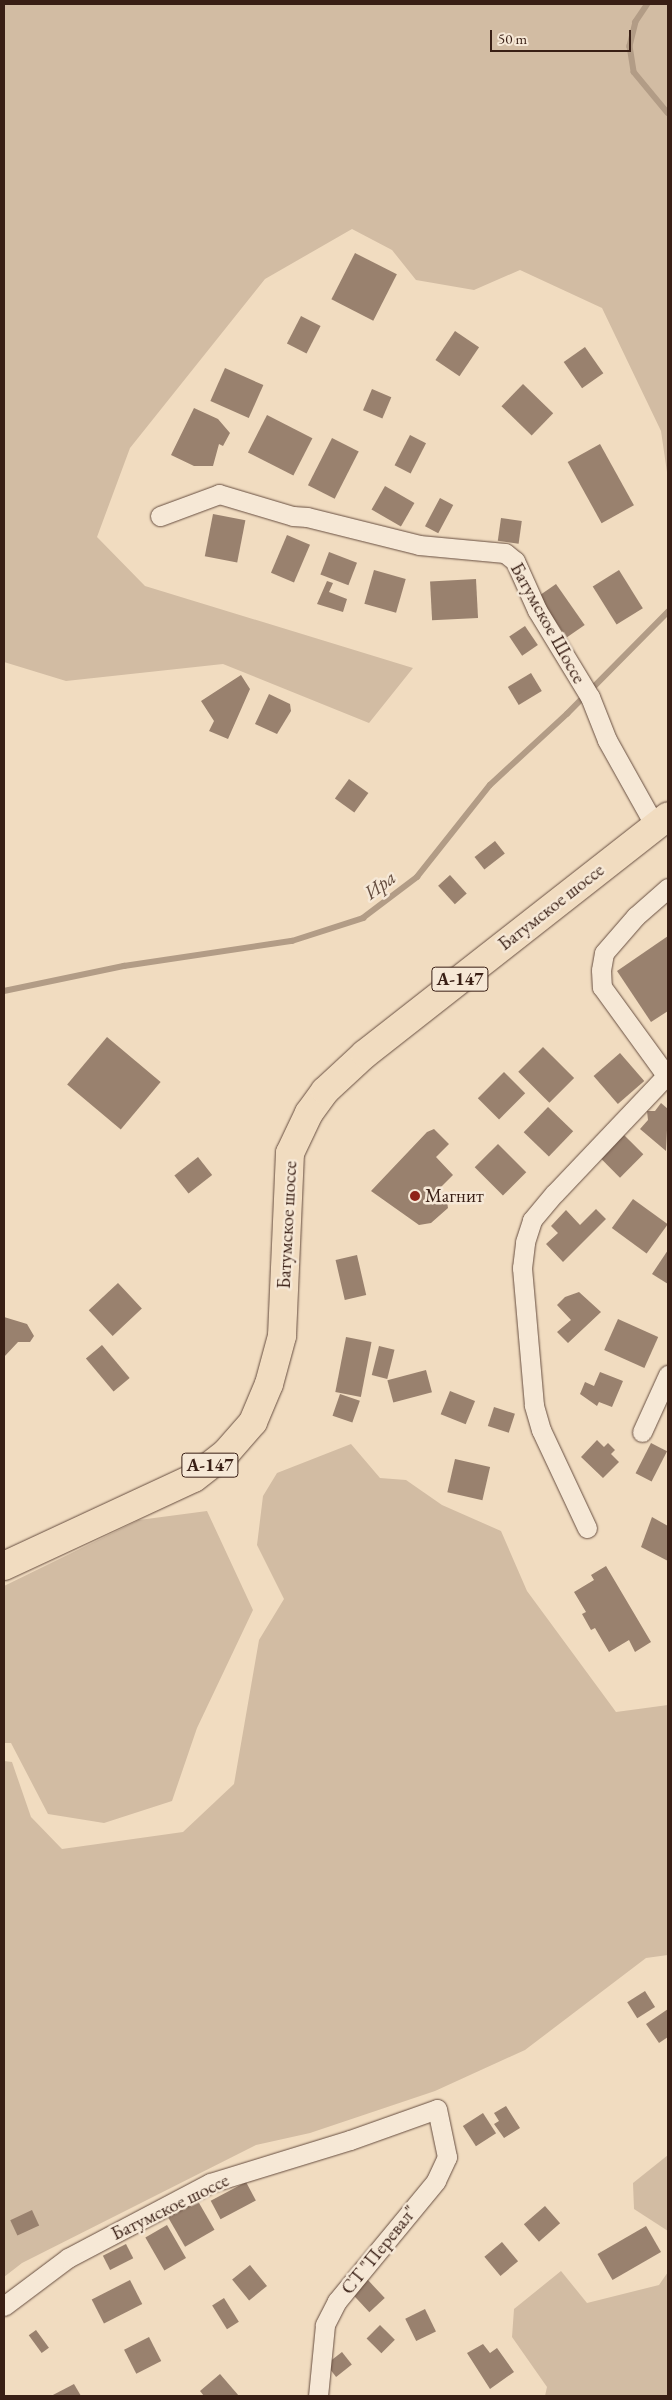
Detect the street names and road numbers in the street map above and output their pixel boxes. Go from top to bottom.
street label: Батумское Шоссе [505,559,591,687]
street label: Батумское шоссе [493,859,609,955]
road number: А-147 [431,964,489,994]
street label: Батумское шоссе [272,1160,302,1290]
road number: А-147 [181,1450,239,1480]
street label: Батумское шоссе [107,2169,233,2245]
street label: СТ "Перевал" [336,2201,422,2299]

